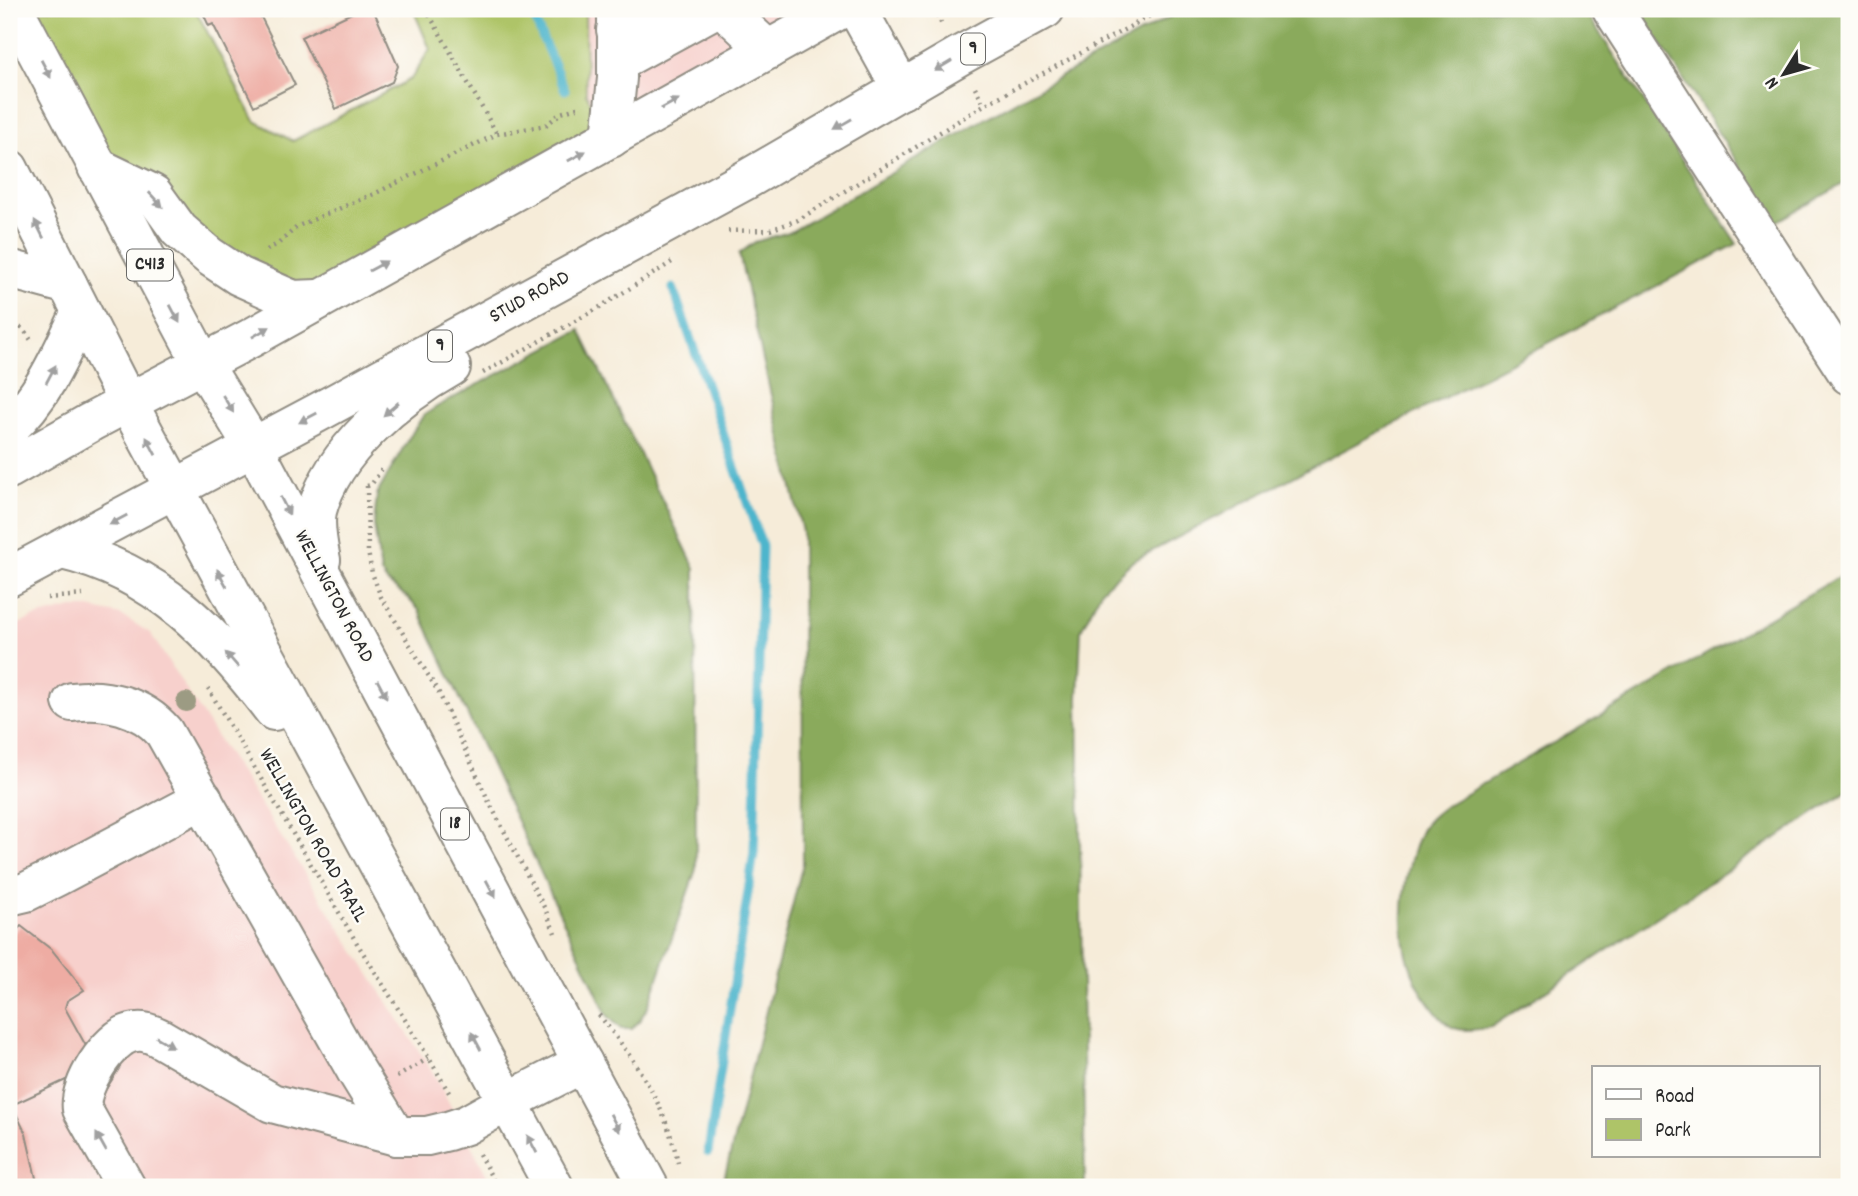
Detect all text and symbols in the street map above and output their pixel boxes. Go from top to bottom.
road number: 9 [961,34,985,64]
north arrow [1750,38,1820,108]
one-way arrow [40,59,52,79]
one-way arrow [933,59,952,72]
text: N [1760,70,1787,94]
one-way arrow [661,98,680,110]
one-way arrow [833,118,852,130]
one-way arrow [568,150,587,162]
one-way arrow [148,192,164,209]
one-way arrow [34,219,45,239]
road number: C413 [127,249,173,280]
one-way arrow [368,260,388,272]
street label: STUD ROAD [484,263,576,332]
one-way arrow [169,304,181,324]
one-way arrow [251,326,270,338]
road number: 9 [428,330,452,362]
one-way arrow [44,364,56,384]
one-way arrow [221,395,234,414]
one-way arrow [383,401,401,416]
one-way arrow [298,411,318,423]
one-way arrow [145,436,157,456]
one-way arrow [280,496,291,516]
one-way arrow [108,514,128,525]
street label: WELLINGTON ROAD [285,525,381,669]
one-way arrow [216,569,228,588]
one-way arrow [225,651,240,668]
one-way arrow [377,679,388,699]
street label: WELLINGTON ROAD TRAIL [250,743,374,929]
road number: 18 [441,808,469,839]
one-way arrow [485,879,496,899]
one-way arrow [470,1031,482,1051]
one-way arrow [155,1035,175,1047]
legend [1592,1066,1820,1158]
text: Road [1655,1083,1694,1113]
one-way arrow [609,1113,621,1133]
text: Park [1655,1117,1691,1147]
one-way arrow [95,1132,107,1152]
one-way arrow [526,1134,537,1154]

